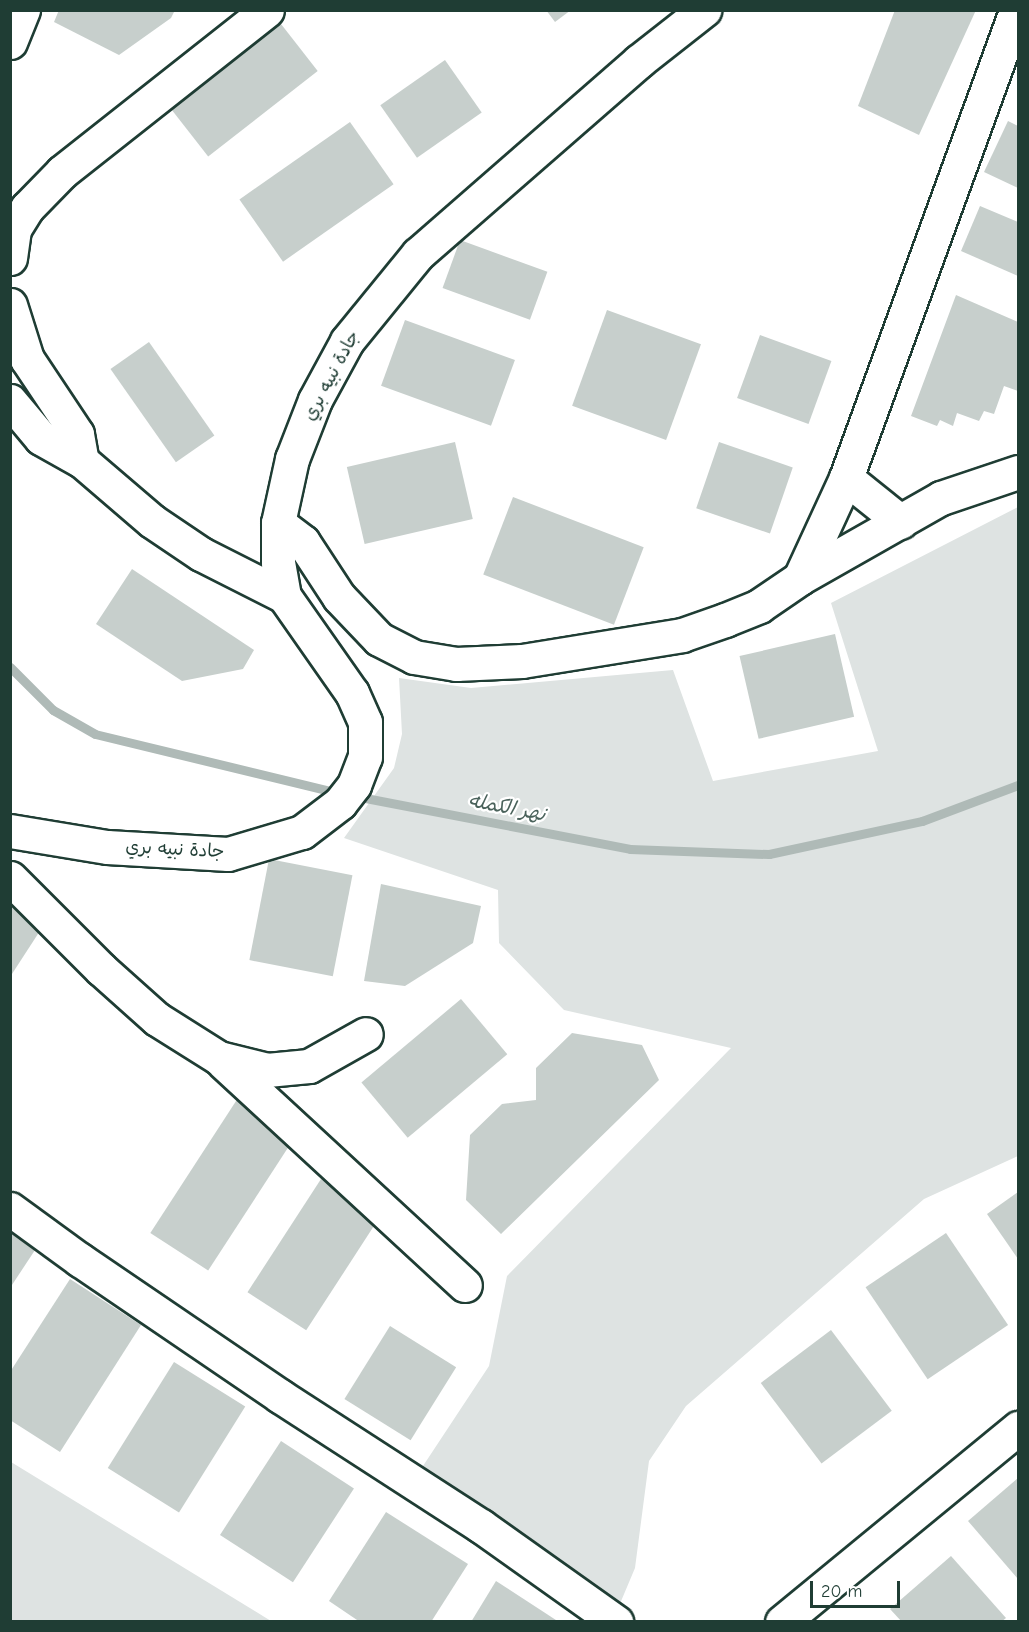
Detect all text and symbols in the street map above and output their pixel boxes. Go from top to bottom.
street label: جادة نبيه بري [299,327,365,425]
water label: نهر الكمله [466,788,548,826]
street label: جادة نبيه بري [125,837,225,863]
scale bar [813,1569,903,1607]
text: 20 m [821,1581,862,1602]

